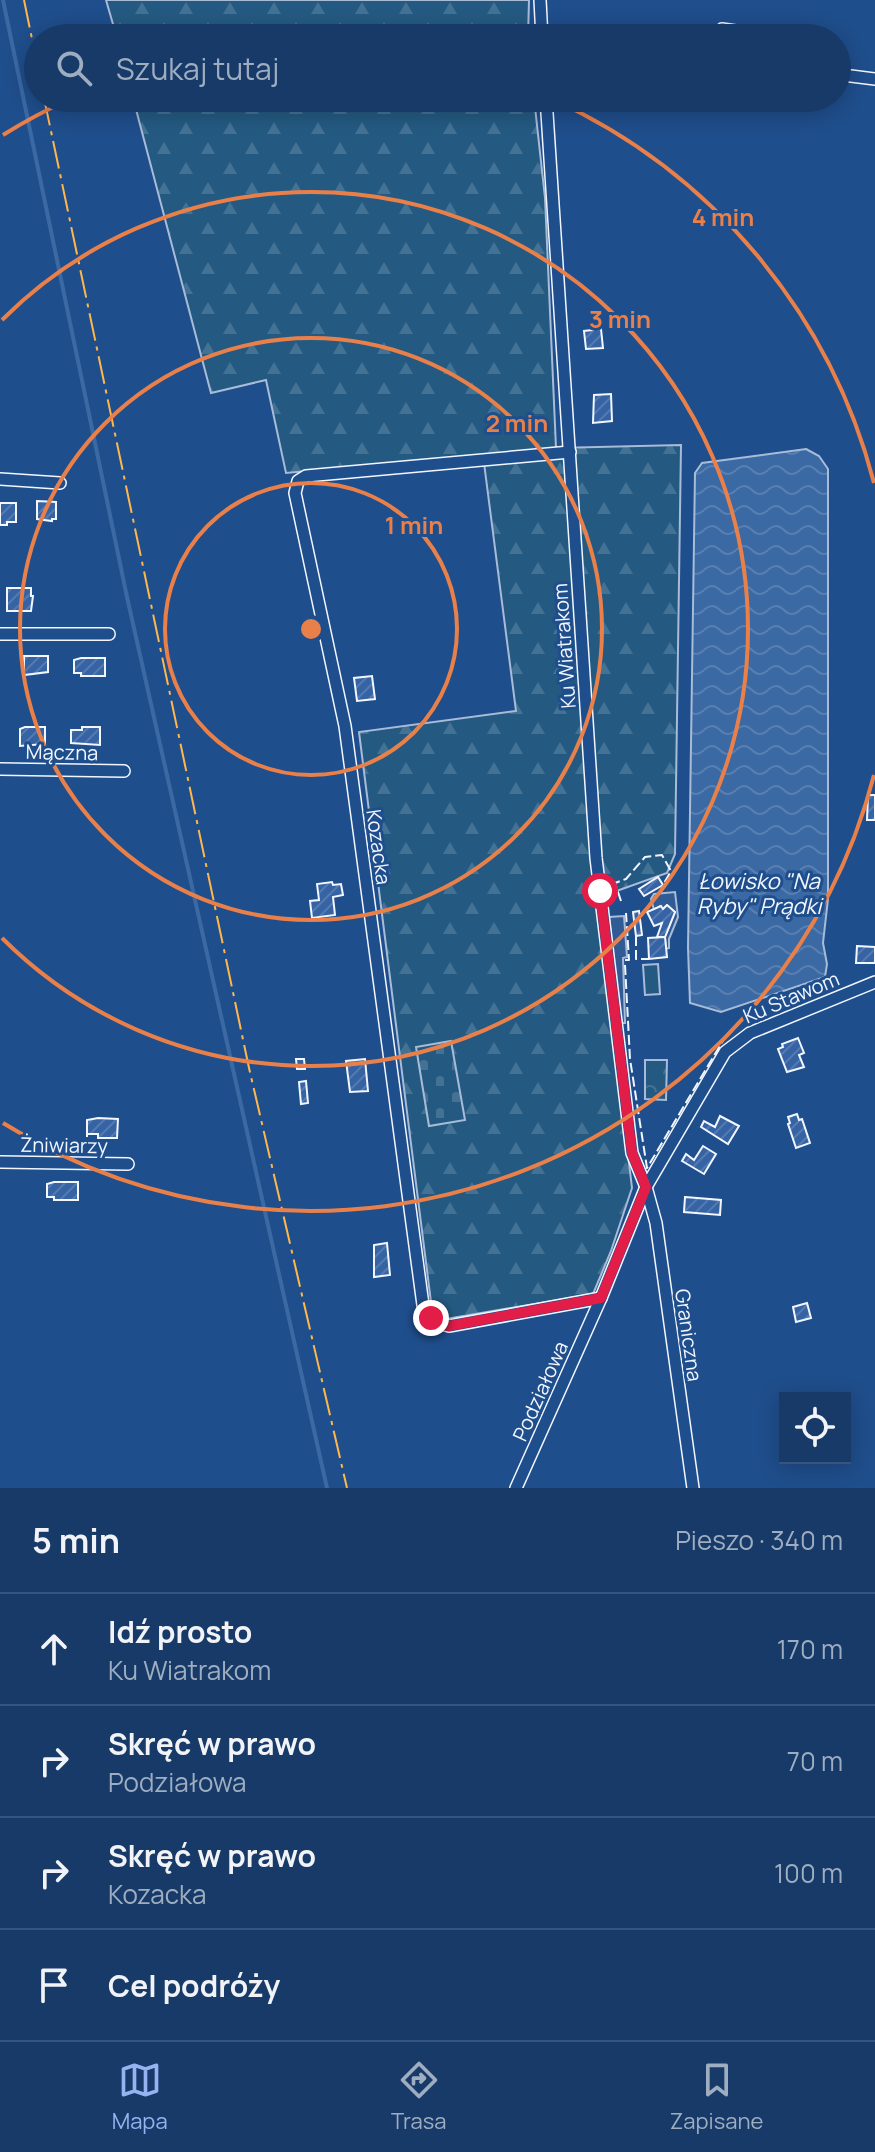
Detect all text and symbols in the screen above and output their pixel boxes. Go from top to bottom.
search box [24,24,851,112]
icon: search [52,46,96,90]
text: Szukaj tutaj [116,48,279,89]
text: 4 min [692,200,754,233]
text: 3 min [589,302,651,335]
text: 2 min [486,406,548,439]
text: 1 min [385,508,443,541]
street label: Ku Wiatrakom [546,582,582,710]
centre of rings [297,615,325,643]
street label: Mączna [25,738,99,766]
street label: Kozacka [360,808,398,886]
water label: Łowisko "Na Ryby" Prądki [697,866,824,921]
route start [582,873,618,909]
street label: Ku Stawom [739,965,843,1029]
street label: Żniwiarzy [20,1131,109,1159]
street label: Graniczna [669,1287,709,1383]
route end [413,1300,449,1336]
street label: Podziałowa [506,1337,574,1445]
map controls [779,1392,851,1464]
button: locate [779,1392,851,1464]
text: 5 min [32,1517,120,1563]
text: Pieszo · 340 m [675,1522,843,1558]
text: Idź prosto [108,1611,252,1652]
icon: ahead [32,1627,76,1671]
text: 170 m [777,1631,843,1667]
text: Ku Wiatrakom [108,1652,271,1688]
text: Skręć w prawo [108,1723,316,1764]
icon: right [32,1739,76,1783]
text: 70 m [787,1743,843,1779]
text: Podziałowa [108,1764,246,1800]
text: Skręć w prawo [108,1835,316,1876]
icon: right [32,1851,76,1895]
text: 100 m [774,1855,843,1891]
text: Kozacka [108,1876,206,1912]
icon: arrive [32,1963,76,2007]
text: Cel podróży [108,1965,280,2006]
tab: Mapa [112,2058,168,2136]
tab: Trasa [391,2058,446,2136]
tab: Zapisane [670,2058,763,2136]

